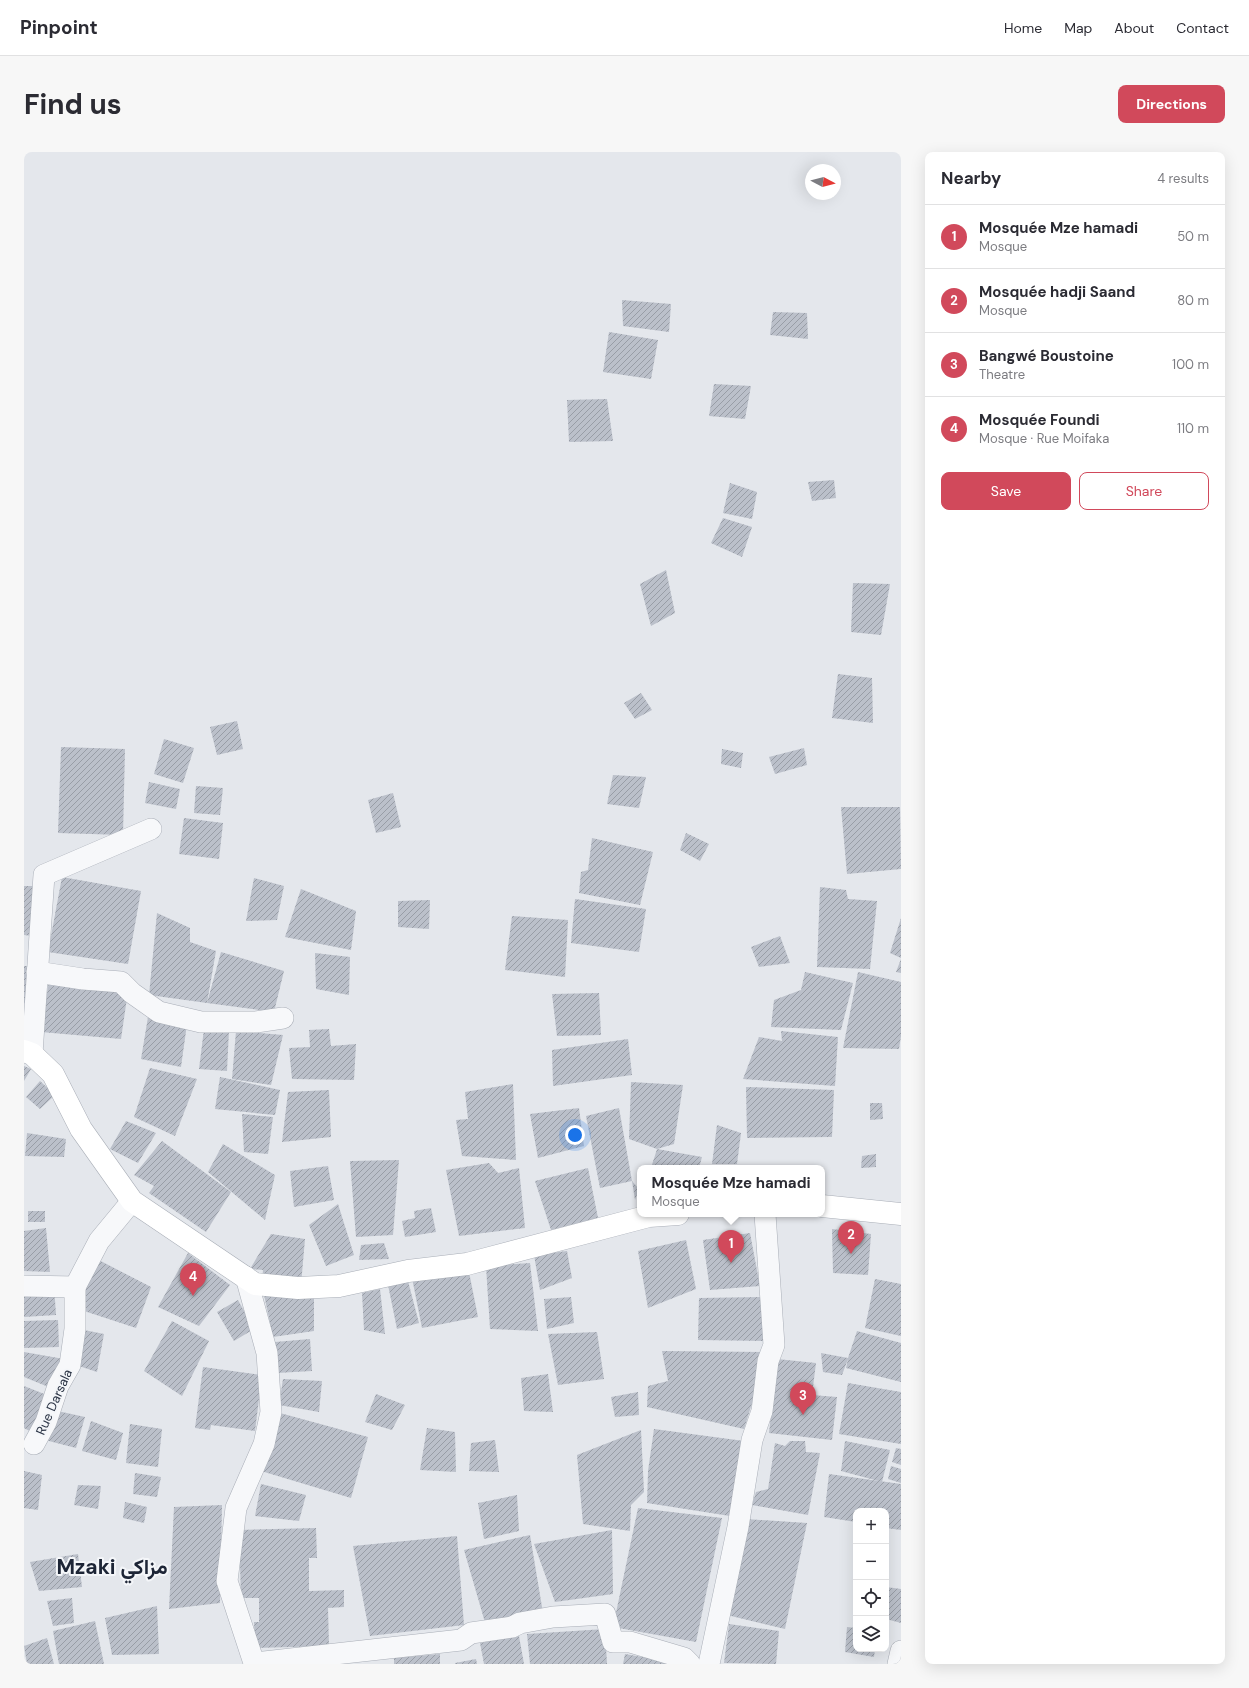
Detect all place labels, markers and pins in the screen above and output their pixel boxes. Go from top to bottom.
pin: 2 [838,1221,864,1254]
pin: 1 [718,1230,744,1263]
pin: 4 [180,1263,206,1296]
pin: 3 [790,1382,816,1415]

